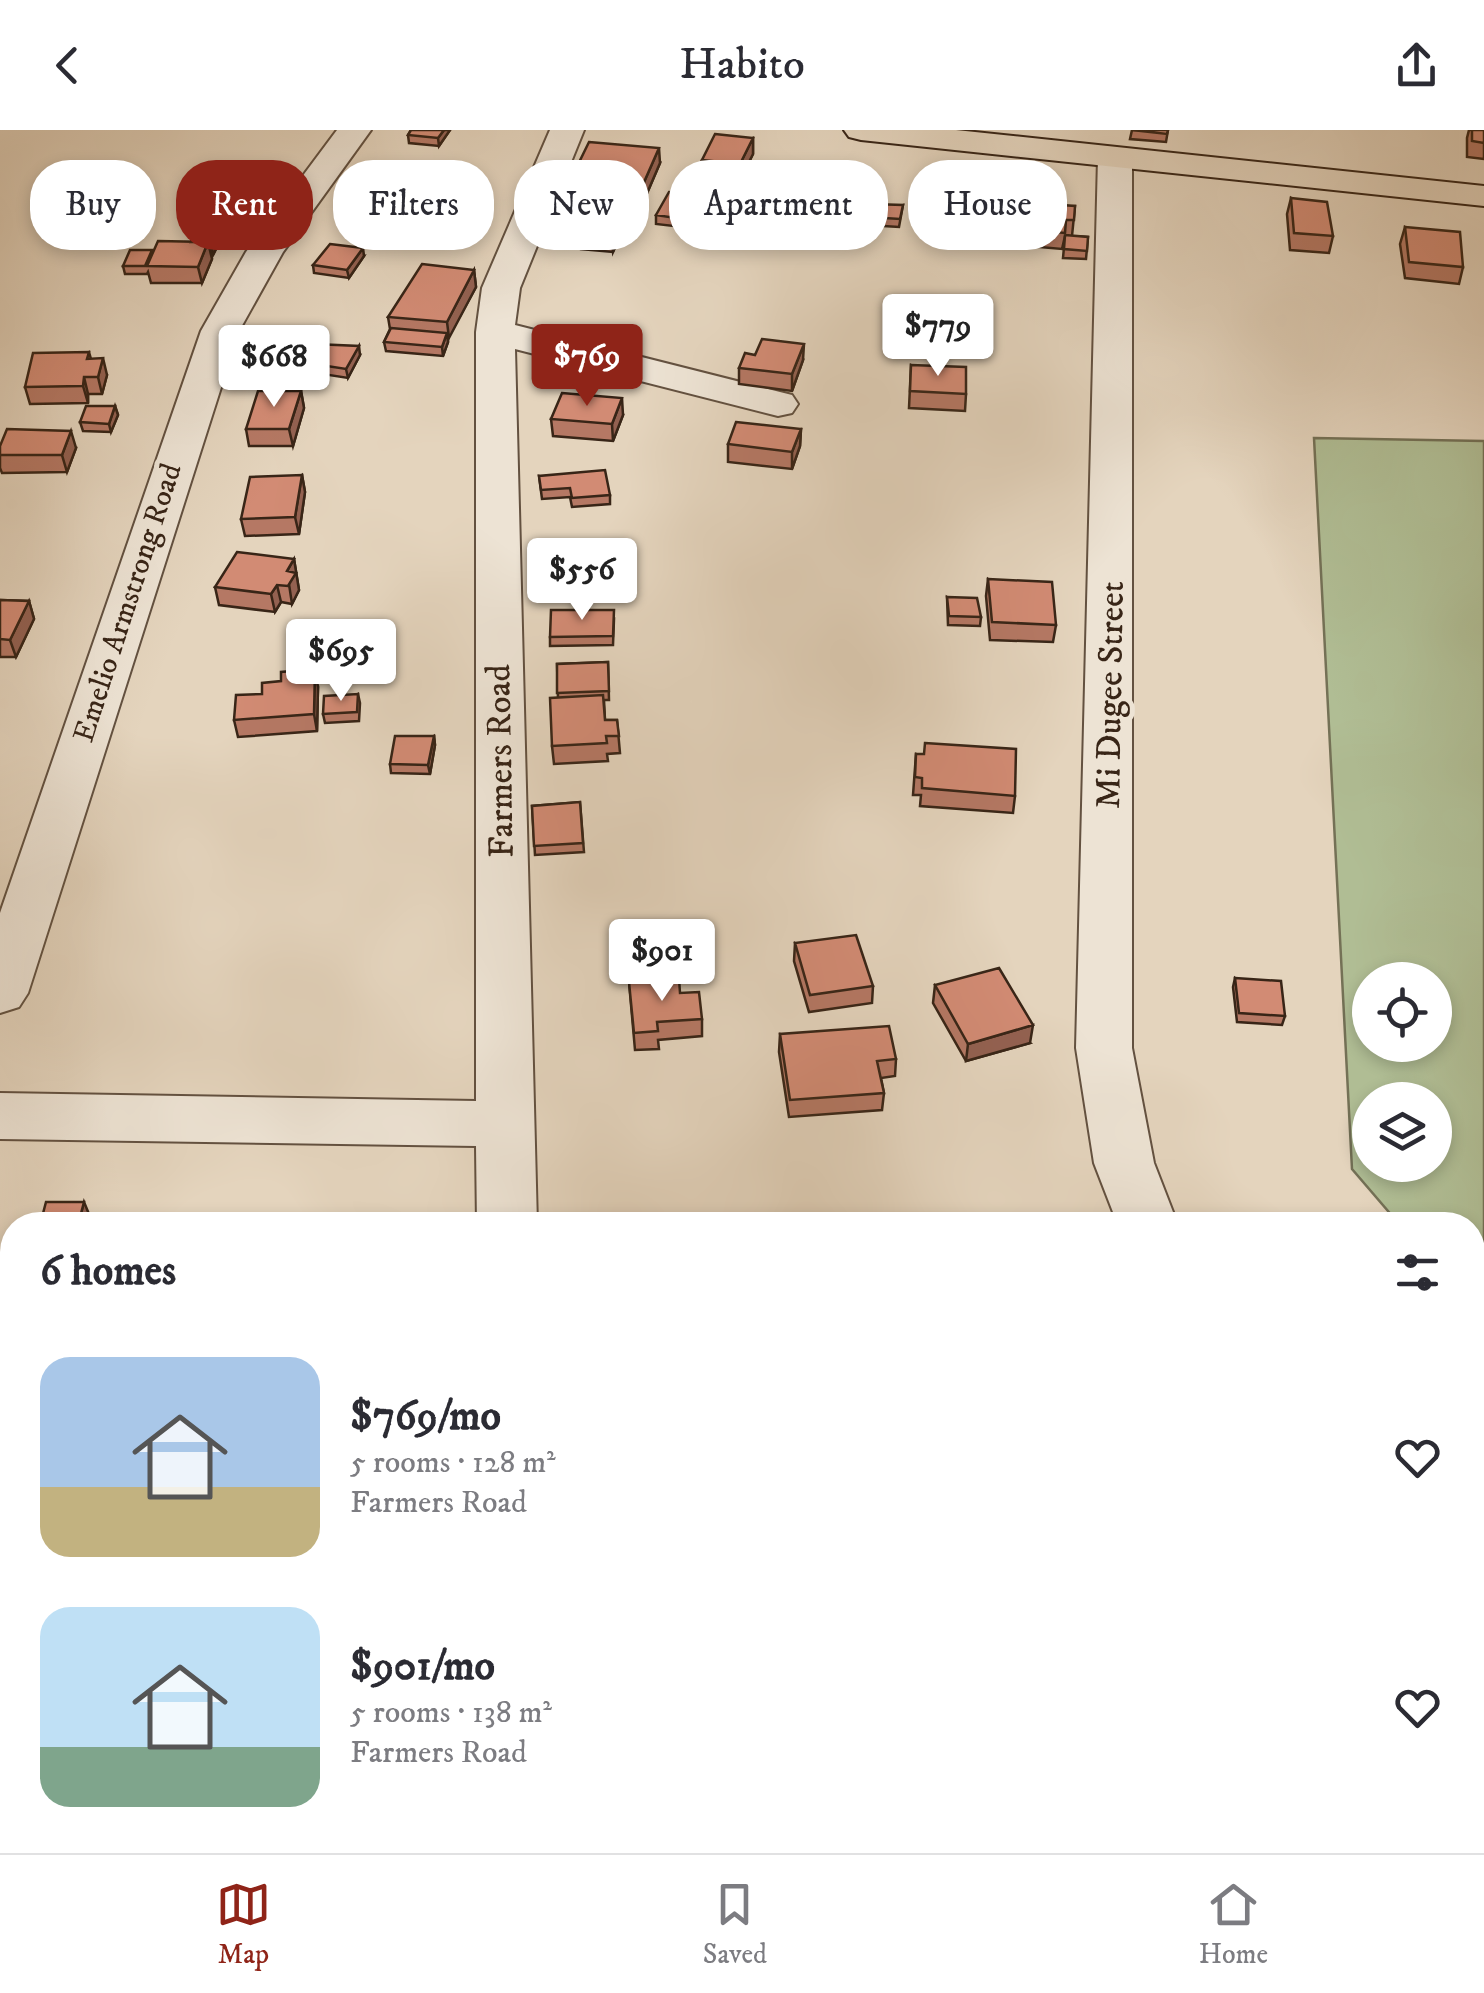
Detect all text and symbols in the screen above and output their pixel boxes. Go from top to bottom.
text: Habito [679,37,805,93]
icon: back [40,38,95,93]
icon: share [1389,38,1444,93]
chip: Buy [30,160,156,250]
chip: Rent [176,160,313,250]
chip: Filters [333,160,494,250]
chip: New [514,160,649,250]
chip: Apartment [669,160,888,250]
chip: House [908,160,1067,250]
pin: $779 [879,294,997,379]
text: $779 [904,306,972,346]
pin: $769 [528,324,646,409]
pin: $668 [215,325,333,410]
text: $769 [554,336,620,376]
text: $668 [241,337,307,377]
street label: Emelio Armstrong Road [65,459,191,747]
pin: $556 [523,538,641,623]
text: $556 [549,550,615,590]
street label: Mi Dugee Street [1087,581,1135,809]
pin: $695 [282,619,400,704]
text: $695 [308,631,374,671]
street label: Farmers Road [477,663,525,858]
pin: $901 [603,919,721,1004]
text: $901 [631,931,693,971]
map controls [1352,962,1452,1182]
button: locate [1352,962,1452,1062]
button: layers [1352,1082,1452,1182]
icon: filters [1390,1245,1445,1300]
text: 6 homes [40,1246,176,1298]
text: $769/mo [350,1391,501,1443]
icon: home [120,1397,240,1517]
icon: heart [1390,1430,1445,1485]
text: 5 rooms · 128 m² [350,1443,556,1483]
text: Farmers Road [350,1483,527,1523]
text: $901/mo [350,1641,495,1693]
icon: home [120,1647,240,1767]
icon: heart [1390,1680,1445,1735]
text: 5 rooms · 138 m² [350,1693,552,1733]
text: Farmers Road [350,1733,527,1773]
tab: Map [216,1877,271,1972]
tab: Saved [703,1877,767,1972]
tab: Home [1199,1877,1268,1972]

